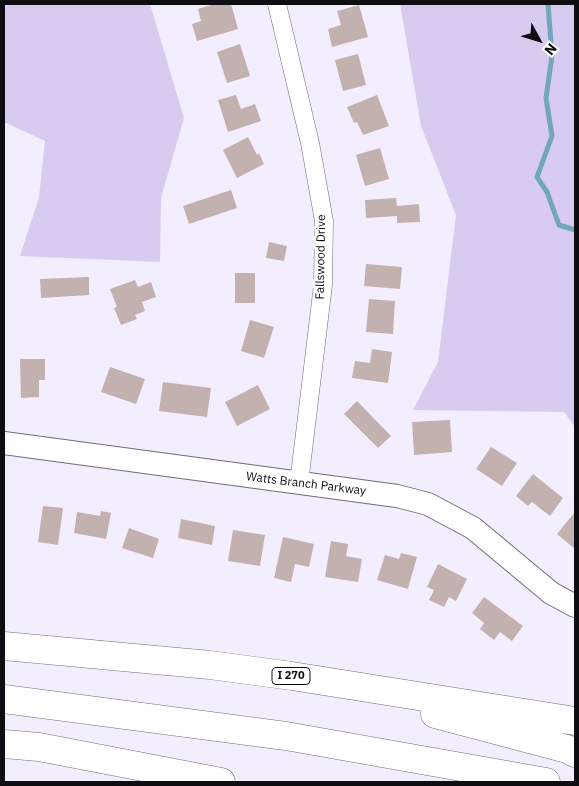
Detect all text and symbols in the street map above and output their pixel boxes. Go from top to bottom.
north arrow [514,15,564,65]
text: N [540,40,561,59]
street label: Fallswood Drive [313,214,329,300]
street label: Watts Branch Parkway [245,469,367,499]
road number: I 270 [272,668,310,684]

